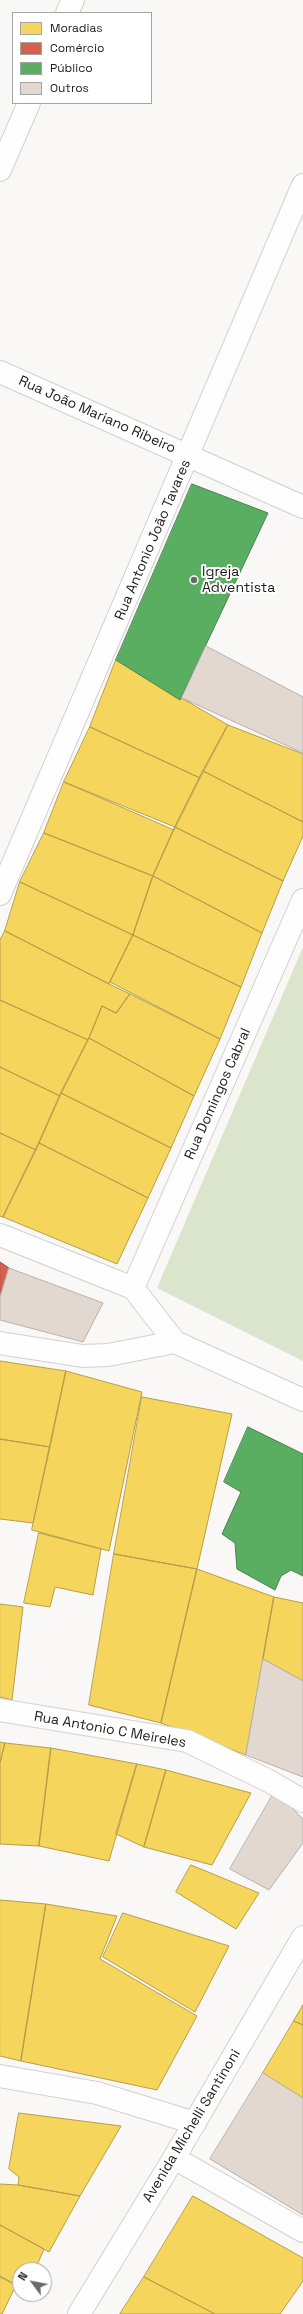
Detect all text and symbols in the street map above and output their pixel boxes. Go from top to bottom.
legend [12,12,152,104]
text: Moradias [50,20,103,36]
text: Comércio [50,40,104,56]
text: Público [50,60,93,76]
text: Outros [50,80,89,96]
street label: Rua João Mariano Ribeiro [16,373,178,457]
street label: Rua Antonio João Tavares [112,457,194,623]
place label: Igreja Adventista [202,564,275,596]
marker: Igreja Adventista [189,575,199,585]
street label: Rua Domingos Cabral [181,1026,255,1162]
street label: Rua Antonio C Meireles [33,1708,187,1752]
street label: Avenida Michelli Santinoni [140,2046,244,2206]
north arrow [12,2262,52,2302]
text: N [15,2269,31,2283]

